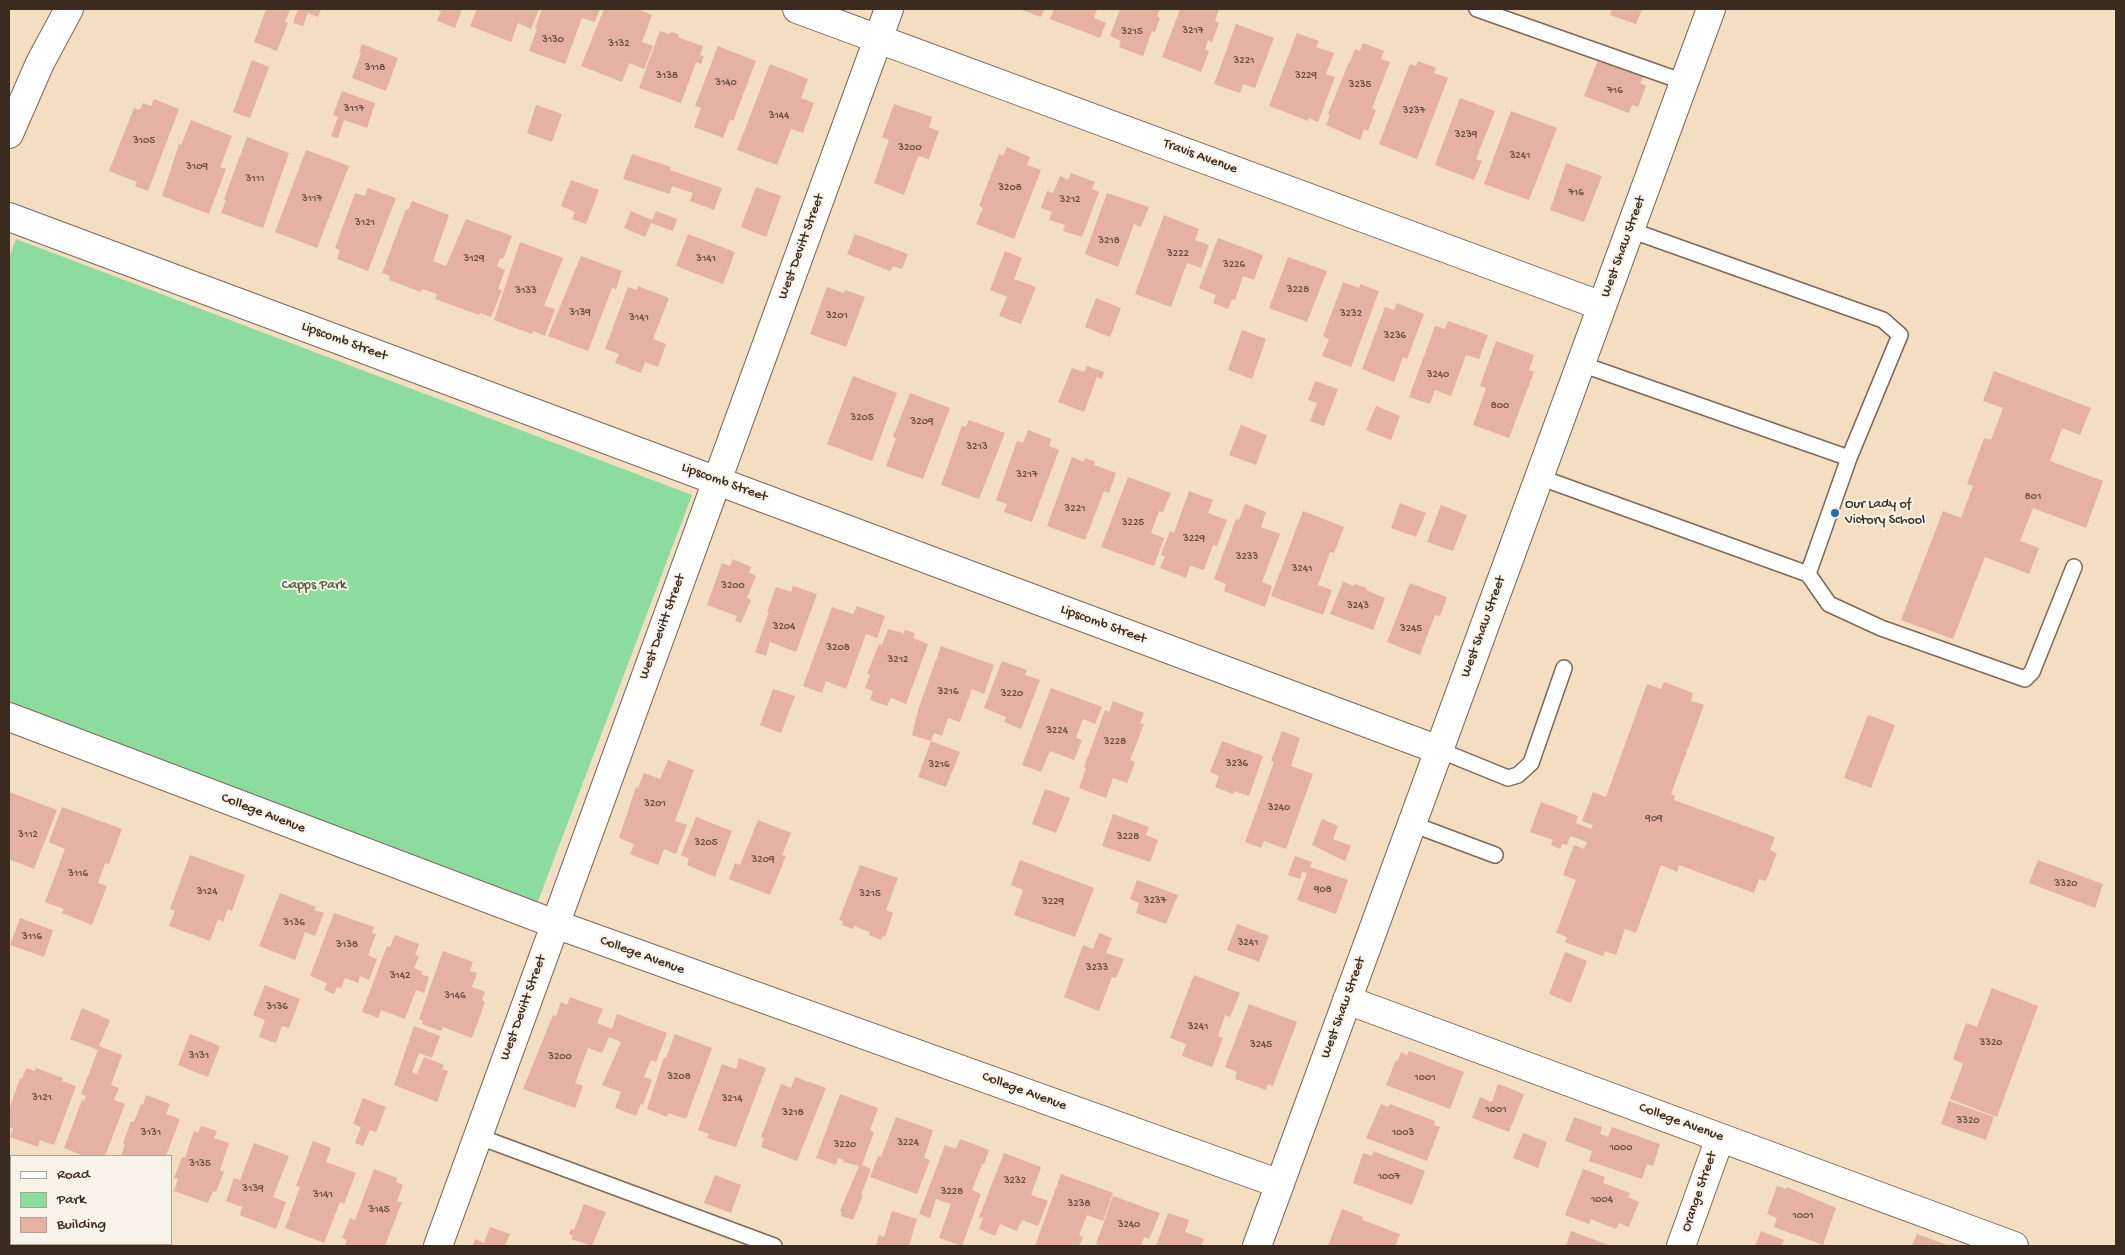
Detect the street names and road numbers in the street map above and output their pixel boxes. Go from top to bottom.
street label: Travis Avenue [1161,136,1239,178]
street label: West Devitt Street [775,192,829,302]
street label: West Shaw Street [1598,194,1650,300]
street label: Lipscomb Street [299,319,389,365]
street label: Lipscomb Street [679,460,769,506]
street label: West Devitt Street [636,572,690,682]
street label: West Shaw Street [1458,574,1510,680]
street label: Lipscomb Street [1058,602,1148,648]
street label: College Avenue [219,790,307,838]
street label: College Avenue [597,933,687,979]
street label: West Devitt Street [497,953,551,1063]
street label: West Shaw Street [1318,955,1370,1061]
street label: College Avenue [979,1069,1069,1115]
street label: College Avenue [1636,1100,1726,1146]
street label: Orange Street [1678,1150,1722,1234]

